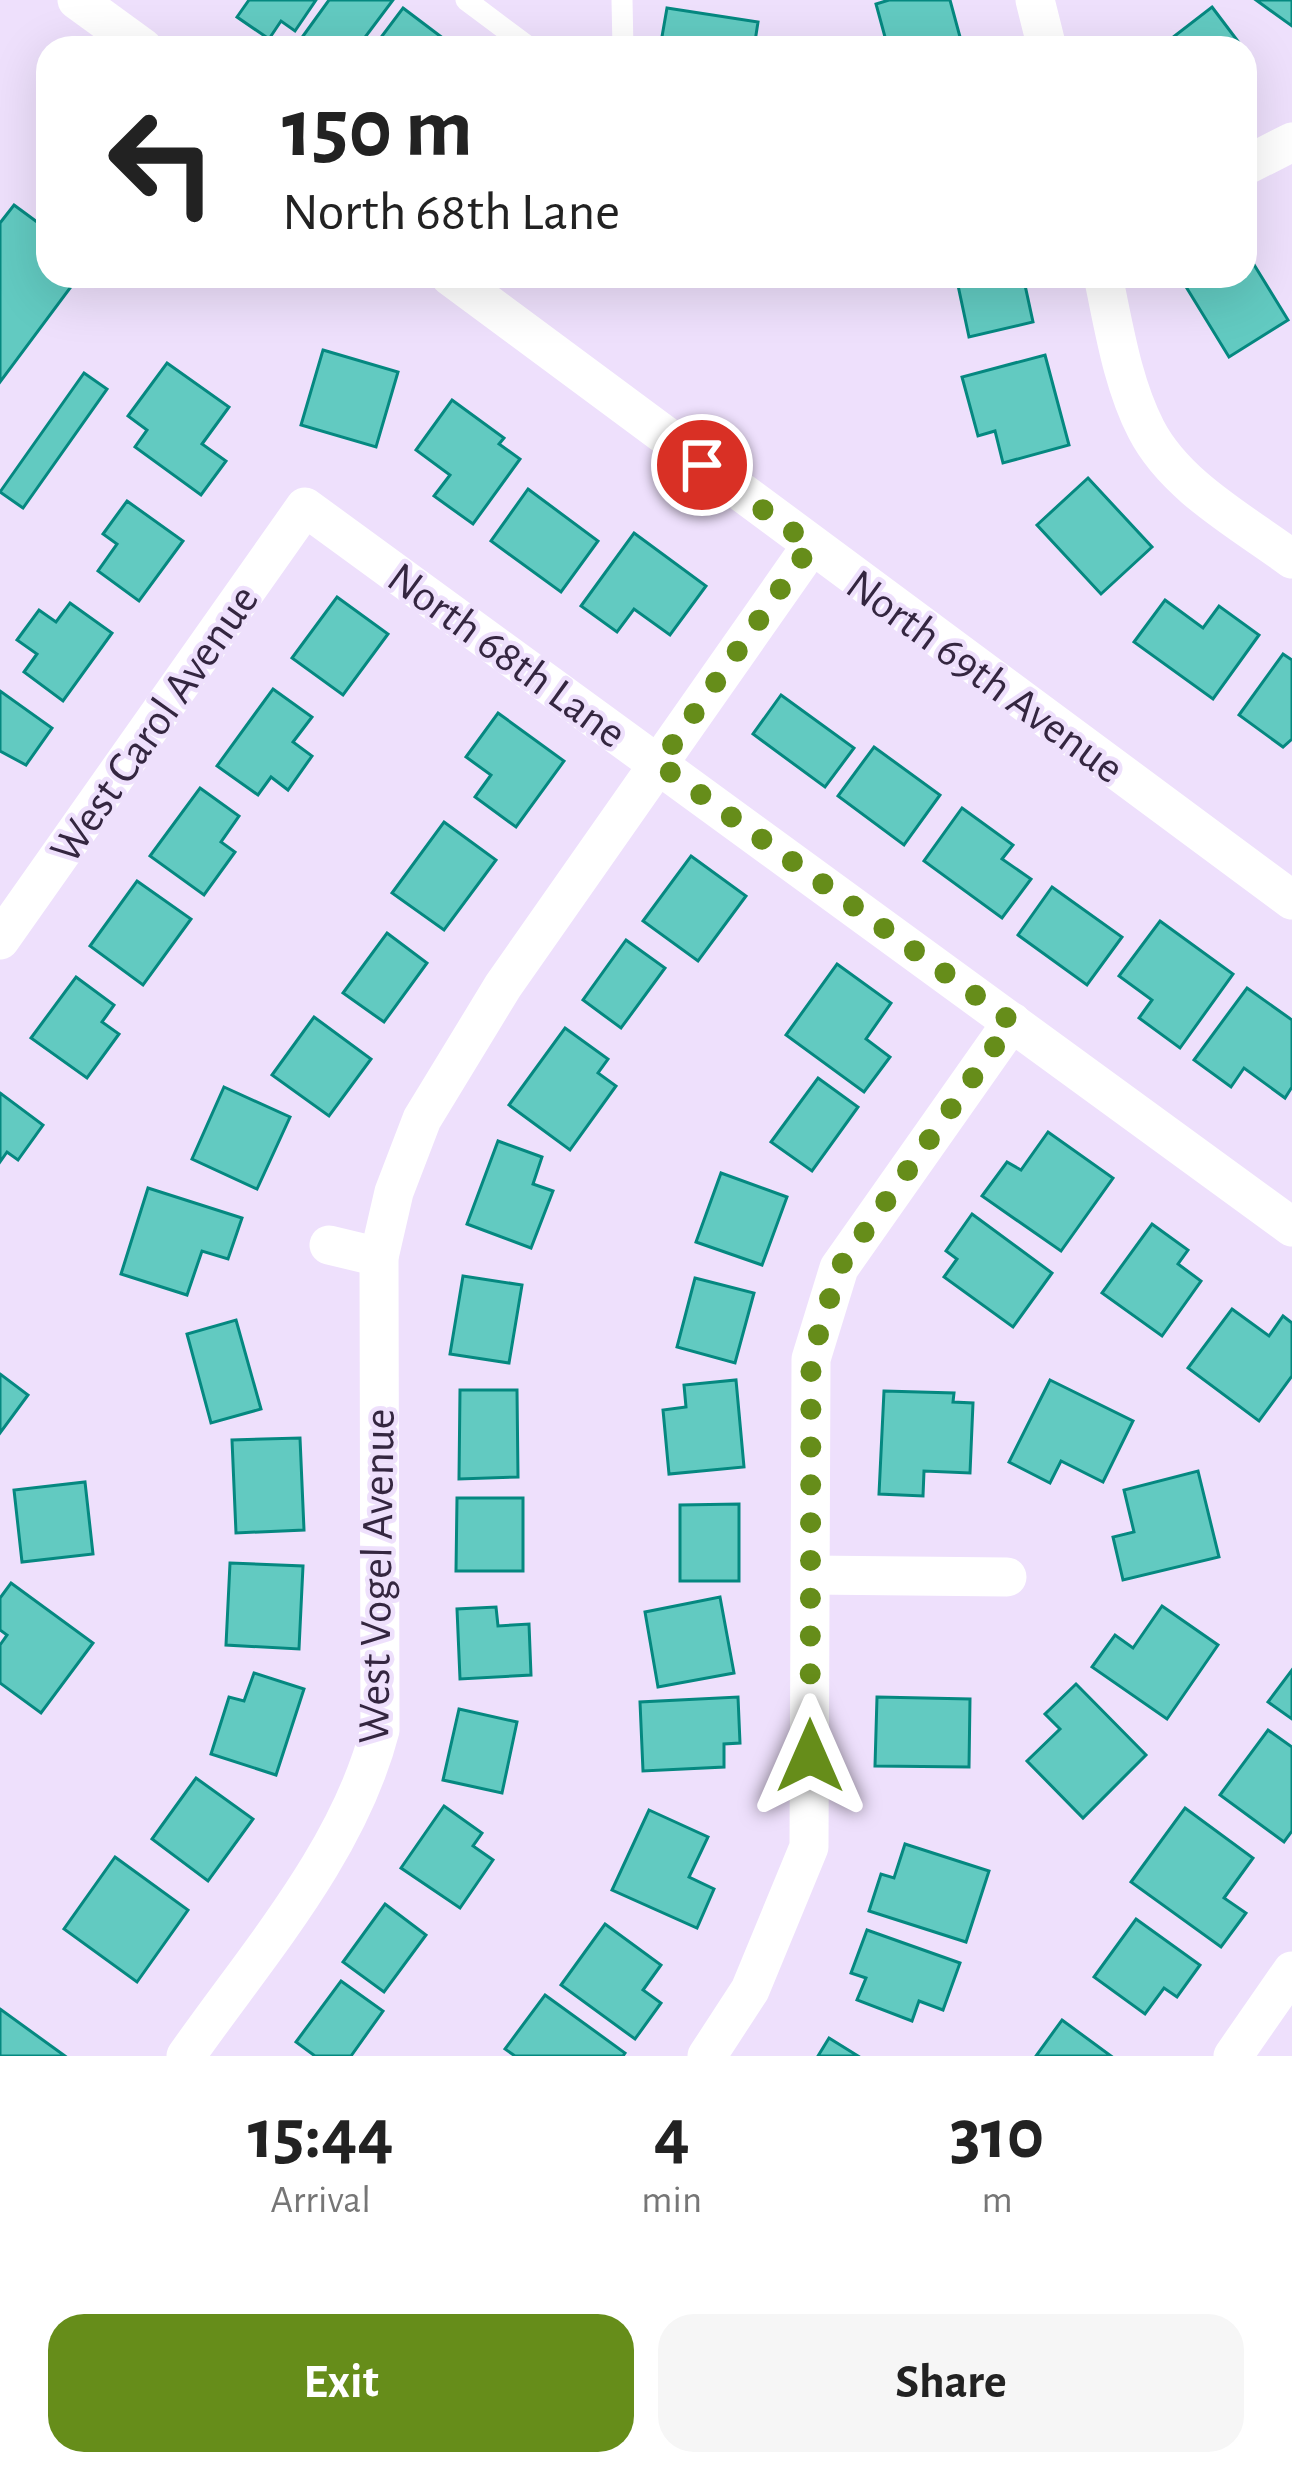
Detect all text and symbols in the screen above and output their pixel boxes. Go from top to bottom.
icon: left [84,84,240,240]
text: 150 m [282,88,473,172]
text: North 68th Lane [282,186,620,240]
pin [651,414,753,516]
icon: arrive [669,432,735,498]
street label: North 68th Lane [379,555,634,757]
street label: North 69th Avenue [838,562,1131,792]
street label: West Carol Avenue [43,577,267,871]
street label: West Vogel Avenue [352,1408,403,1744]
position arrow [747,1693,873,1819]
text: 15:44 [248,2099,394,2171]
text: 4 [654,2099,690,2171]
text: 310 [950,2099,1044,2171]
text: Arrival [271,2181,371,2220]
text: min [641,2181,702,2220]
text: m [981,2181,1013,2220]
button: Exit [48,2314,634,2452]
button: Share [658,2314,1244,2452]

